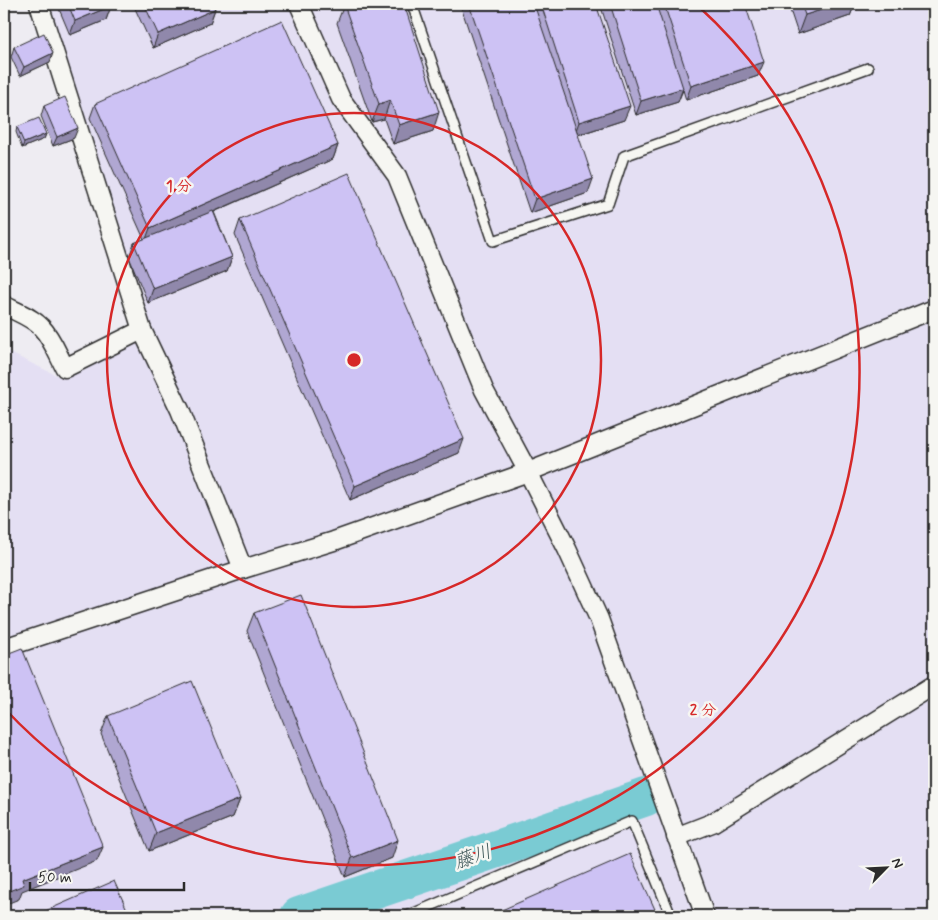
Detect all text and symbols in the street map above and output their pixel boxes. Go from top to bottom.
text: 1 分 [166,177,192,197]
centre of rings [345,351,363,369]
text: 2 分 [690,701,716,721]
water label: 藤川 [451,839,495,875]
north arrow [860,842,910,892]
text: N [887,855,907,871]
scale bar [30,860,184,892]
text: 50 m [38,868,72,888]

